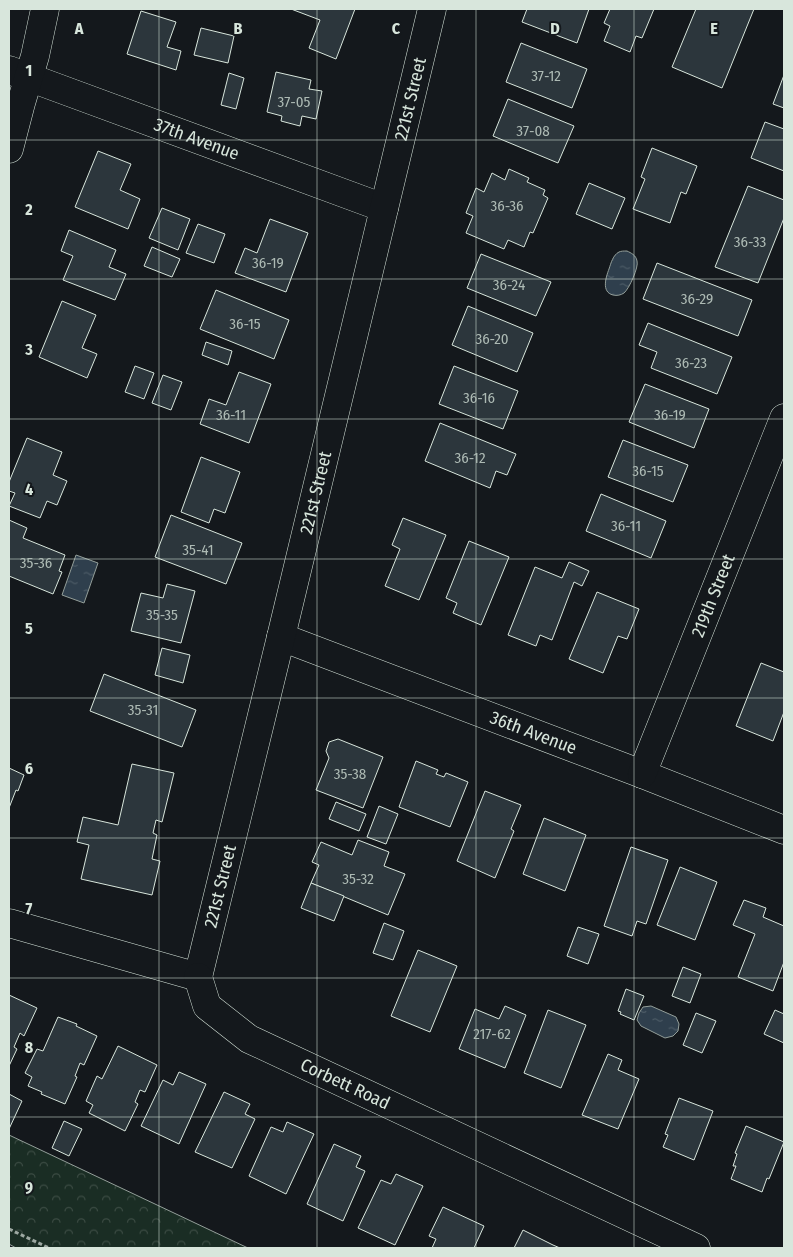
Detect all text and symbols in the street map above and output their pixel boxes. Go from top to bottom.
text: A [74,19,84,38]
text: B [234,19,243,38]
text: C [392,19,401,38]
text: D [550,19,560,38]
text: E [710,19,718,38]
street label: 221st Street [390,55,431,143]
text: 1 [26,61,32,80]
house number: 37-12 [531,67,561,85]
house number: 37-05 [277,93,311,111]
street label: 37th Avenue [151,113,242,165]
house number: 37-08 [516,122,550,140]
house number: 36-36 [490,197,524,215]
text: 2 [24,200,33,219]
house number: 36-33 [734,233,766,251]
house number: 36-19 [252,254,284,272]
house number: 36-24 [493,276,525,294]
house number: 36-29 [681,290,713,308]
house number: 36-15 [229,315,261,333]
house number: 36-20 [475,330,509,348]
text: 3 [24,340,33,359]
house number: 36-23 [675,354,707,372]
house number: 36-16 [463,389,495,407]
house number: 36-11 [216,406,246,424]
house number: 36-19 [654,406,686,424]
street label: 221st Street [295,449,336,536]
house number: 36-12 [454,449,486,467]
house number: 36-15 [632,462,664,480]
text: 4 [25,480,33,499]
house number: 36-11 [611,517,641,535]
house number: 35-41 [182,541,214,559]
street label: 219th Street [687,551,740,640]
house number: 35-36 [20,554,52,572]
house number: 35-35 [146,606,178,624]
text: 5 [25,619,33,638]
house number: 35-31 [128,701,158,719]
street label: 36th Avenue [487,706,580,759]
text: 6 [25,759,33,778]
house number: 35-38 [334,765,366,783]
street label: 221st Street [199,842,241,930]
house number: 35-32 [342,870,374,888]
text: 7 [26,899,33,918]
house number: 217-62 [473,1025,511,1043]
text: 8 [25,1038,34,1057]
street label: Corbett Road [297,1054,394,1114]
text: 9 [25,1178,33,1197]

